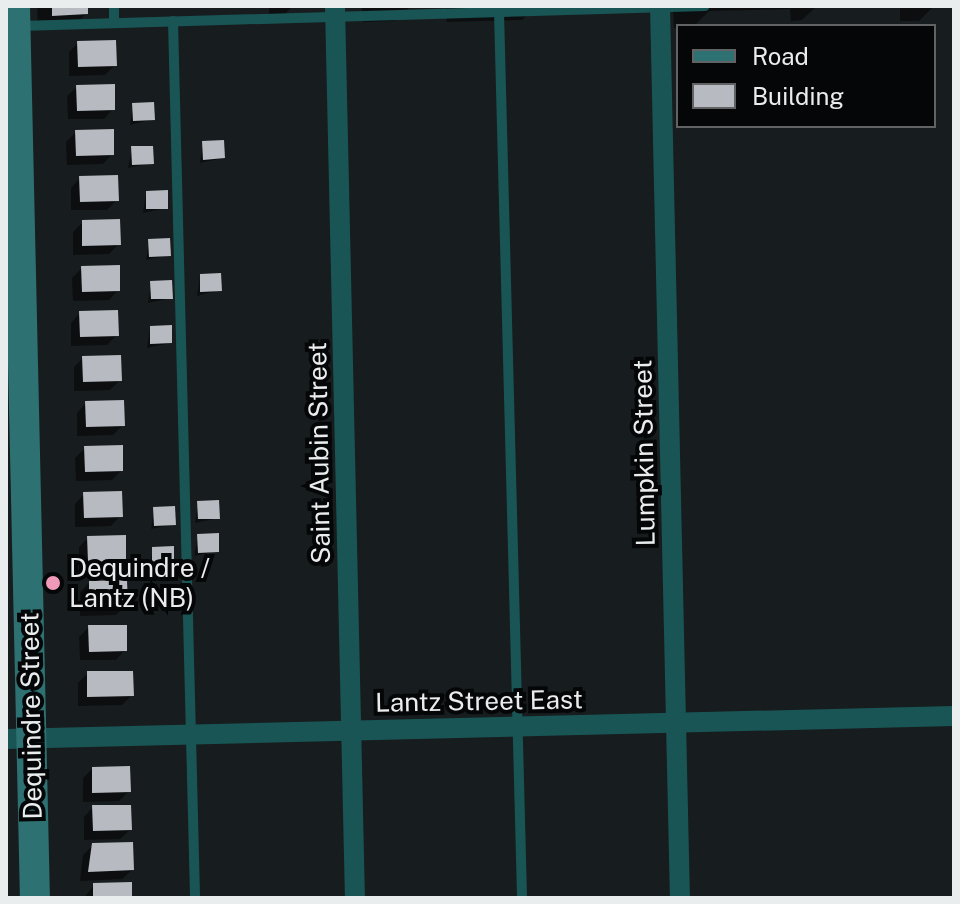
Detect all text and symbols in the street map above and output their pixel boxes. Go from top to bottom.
legend [676,24,936,128]
text: Road [752,42,809,70]
text: Building [752,82,844,110]
street label: Saint Aubin Street [301,342,337,564]
street label: Lumpkin Street [627,359,661,547]
place label: Dequindre / Lantz (NB) [69,552,210,614]
marker: Dequindre / Lantz (NB) [44,574,62,592]
street label: Dequindre Street [14,612,48,820]
street label: Lantz Street East [375,684,583,718]

